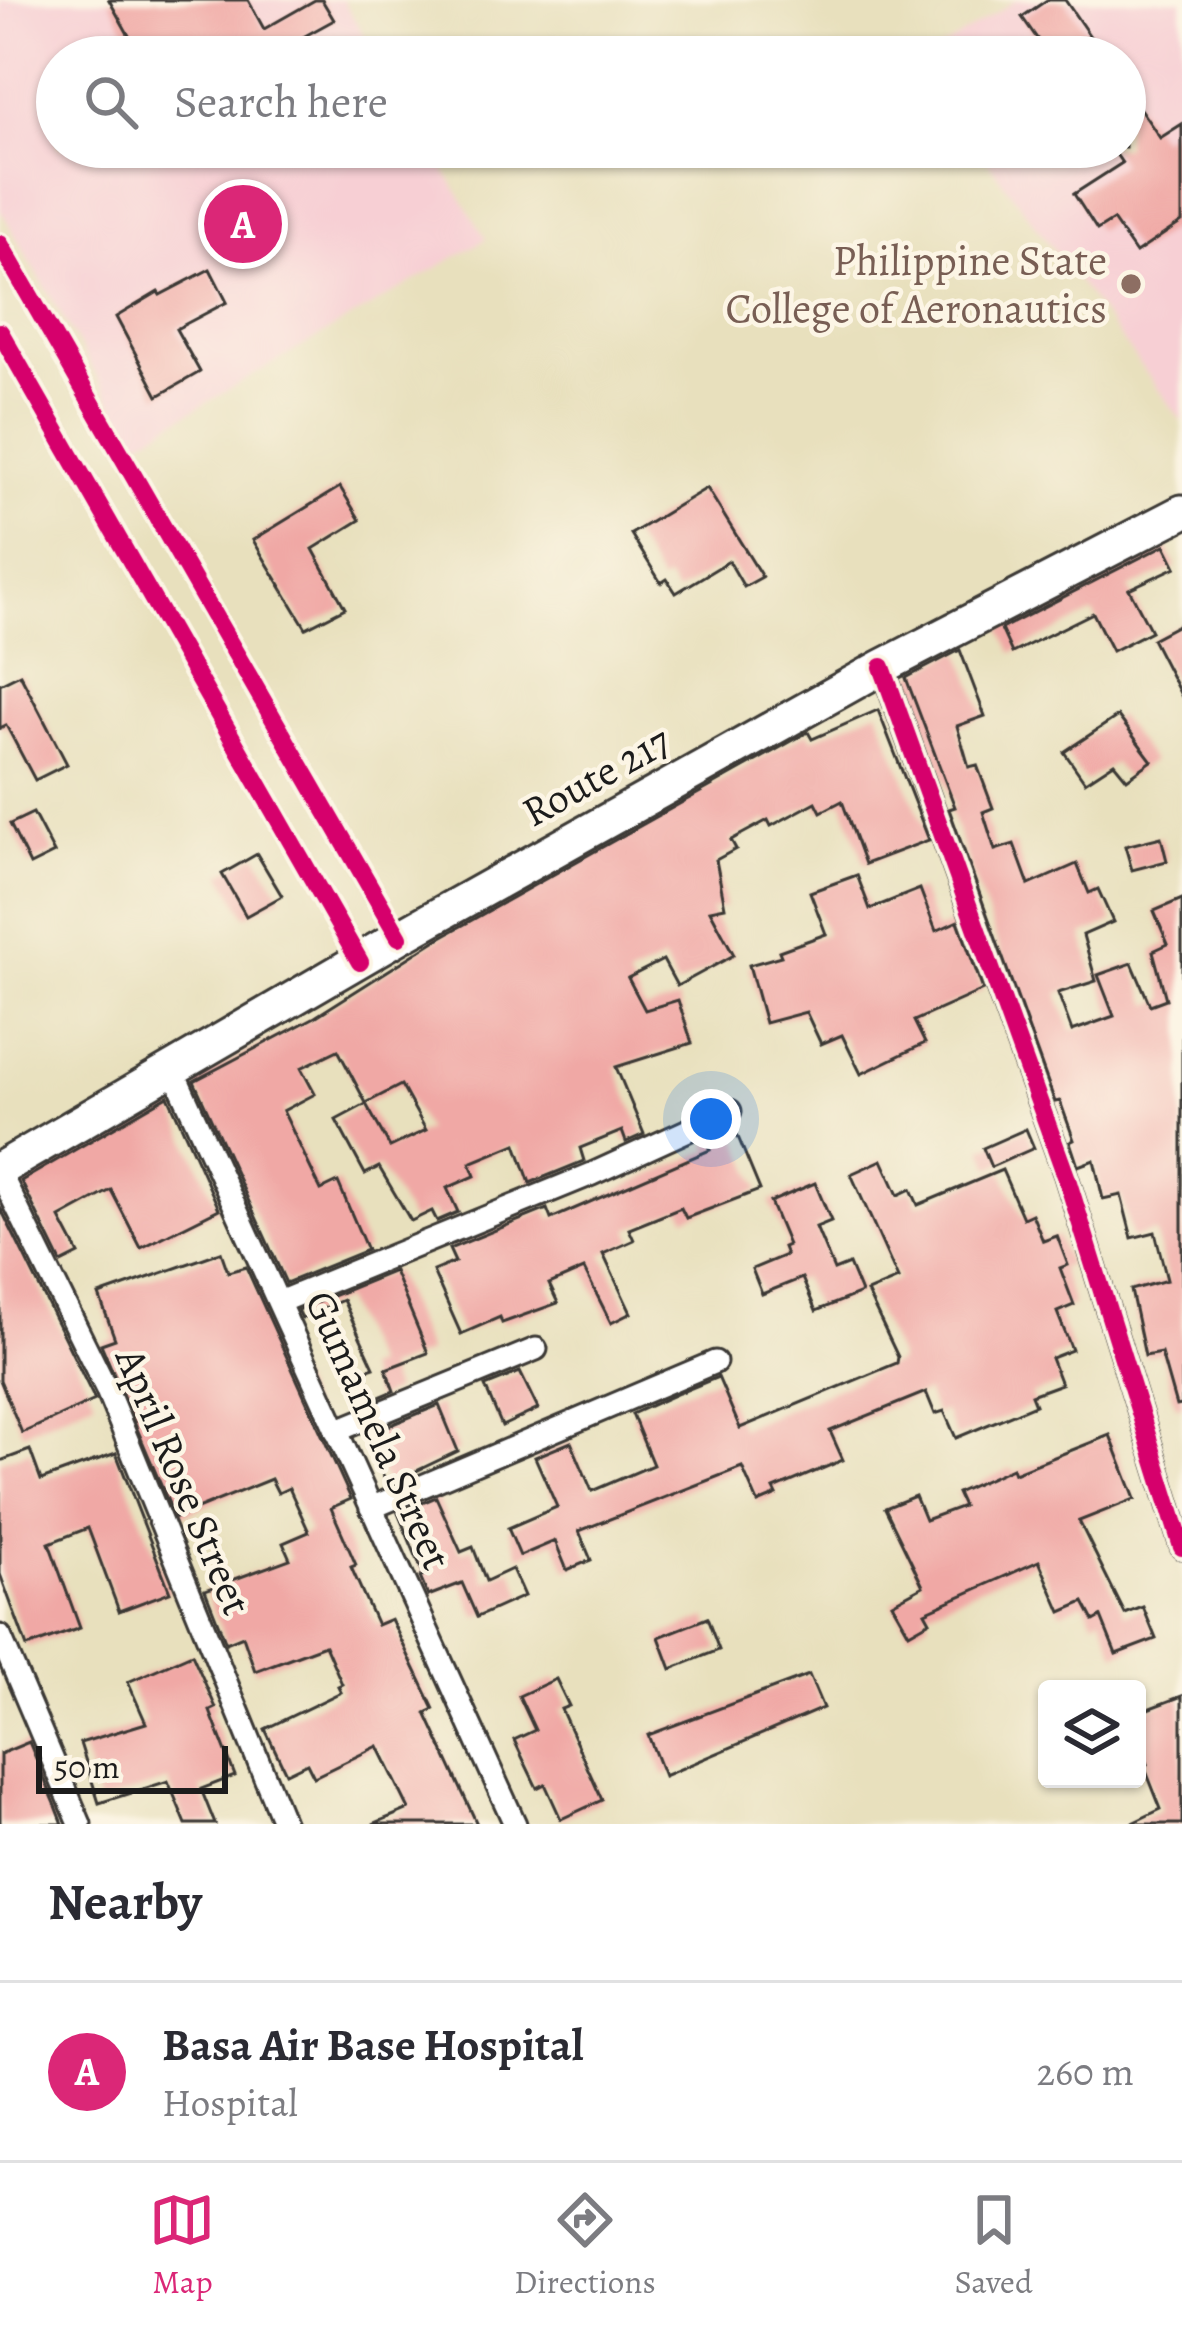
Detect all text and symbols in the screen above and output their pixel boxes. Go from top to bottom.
search box [36,36,1146,168]
icon: search [78,69,144,135]
text: Search here [174,71,388,133]
pin: A [204,179,282,269]
place label: Philippine State College of Aeronautics [725,232,1107,337]
marker: Philippine State College of Aeronautics [1118,271,1144,297]
street label: Route 217 [512,712,681,840]
your location [681,1089,741,1149]
street label: Gumamela Street [292,1282,466,1579]
street label: April Rose Street [102,1338,266,1623]
map controls [1038,1680,1146,1788]
button: layers [1038,1680,1146,1788]
scale bar [36,1740,228,1793]
text: 50 m [54,1744,120,1789]
text: Nearby [48,1867,202,1937]
text: Basa Air Base Hospital [162,2014,584,2076]
text: A [75,2045,99,2098]
text: 260 m [1036,2045,1134,2098]
text: Hospital [162,2076,298,2129]
tab: Map [149,2187,215,2304]
tab: Directions [514,2187,656,2304]
tab: Saved [954,2187,1033,2304]

